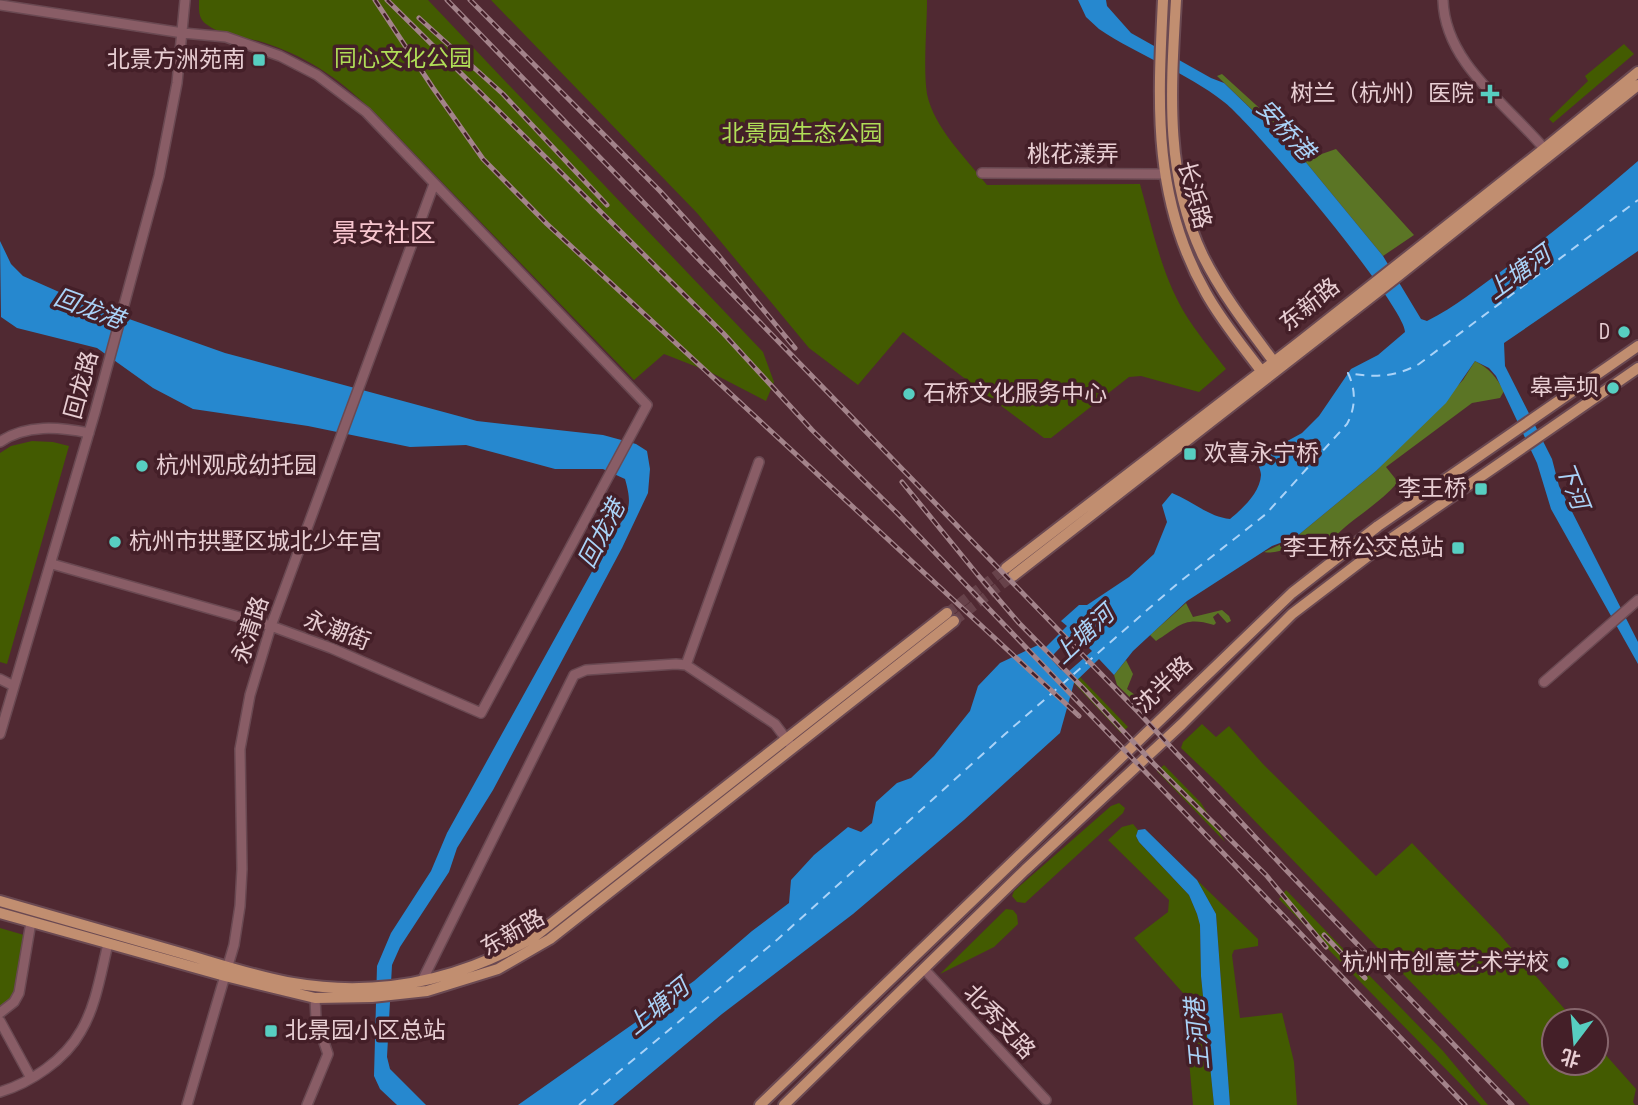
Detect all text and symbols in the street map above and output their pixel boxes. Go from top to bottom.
park label: 同心文化公园 [334,45,472,73]
place label: 北景方洲苑南 [107,46,245,74]
marker: 北景方洲苑南 [251,52,267,68]
place label: 树兰（杭州）医院 [1290,80,1474,108]
marker: 树兰（杭州）医院 [1480,84,1500,104]
water label: 安桥港 [1250,94,1322,168]
park label: 北景园生态公园 [722,120,883,148]
street label: 桃花漾弄 [1027,141,1119,169]
street label: 长浜路 [1172,158,1216,232]
district label: 景安社区 [332,219,436,250]
water label: 上塘河 [1481,238,1560,306]
street label: 东新路 [1274,272,1346,338]
water label: 回龙港 [50,283,131,336]
place label: D [1599,318,1610,346]
marker: D [1616,324,1632,340]
street label: 回龙路 [60,348,104,422]
place label: 皋亭坝 [1530,374,1599,402]
place label: 石桥文化服务中心 [923,380,1107,408]
marker: 皋亭坝 [1605,380,1621,396]
marker: 石桥文化服务中心 [901,386,917,402]
place label: 欢喜永宁桥 [1204,440,1319,468]
marker: 欢喜永宁桥 [1182,446,1198,462]
place label: 杭州观成幼托园 [156,452,317,480]
marker: 杭州观成幼托园 [134,458,150,474]
water label: 下河 [1550,458,1596,517]
place label: 李王桥 [1398,475,1467,503]
marker: 李王桥 [1473,481,1489,497]
water label: 回龙港 [573,493,633,573]
place label: 杭州市拱墅区城北少年宫 [129,528,382,556]
marker: 杭州市拱墅区城北少年宫 [107,534,123,550]
place label: 李王桥公交总站 [1283,534,1444,562]
marker: 李王桥公交总站 [1450,540,1466,556]
street label: 永清路 [227,593,275,667]
water label: 上塘河 [1048,597,1123,670]
street label: 永潮街 [300,606,374,656]
street label: 沈半路 [1129,651,1199,719]
street label: 东新路 [476,904,550,962]
place label: 杭州市创意艺术学校 [1342,949,1549,977]
marker: 杭州市创意艺术学校 [1555,955,1571,971]
water label: 上塘河 [621,971,698,1041]
street label: 北秀支路 [957,979,1041,1065]
water label: 王河港 [1180,994,1216,1071]
north arrow [1540,1007,1610,1077]
place label: 北景园小区总站 [285,1017,446,1045]
marker: 北景园小区总站 [263,1023,279,1039]
text: 北 [1558,1043,1583,1071]

